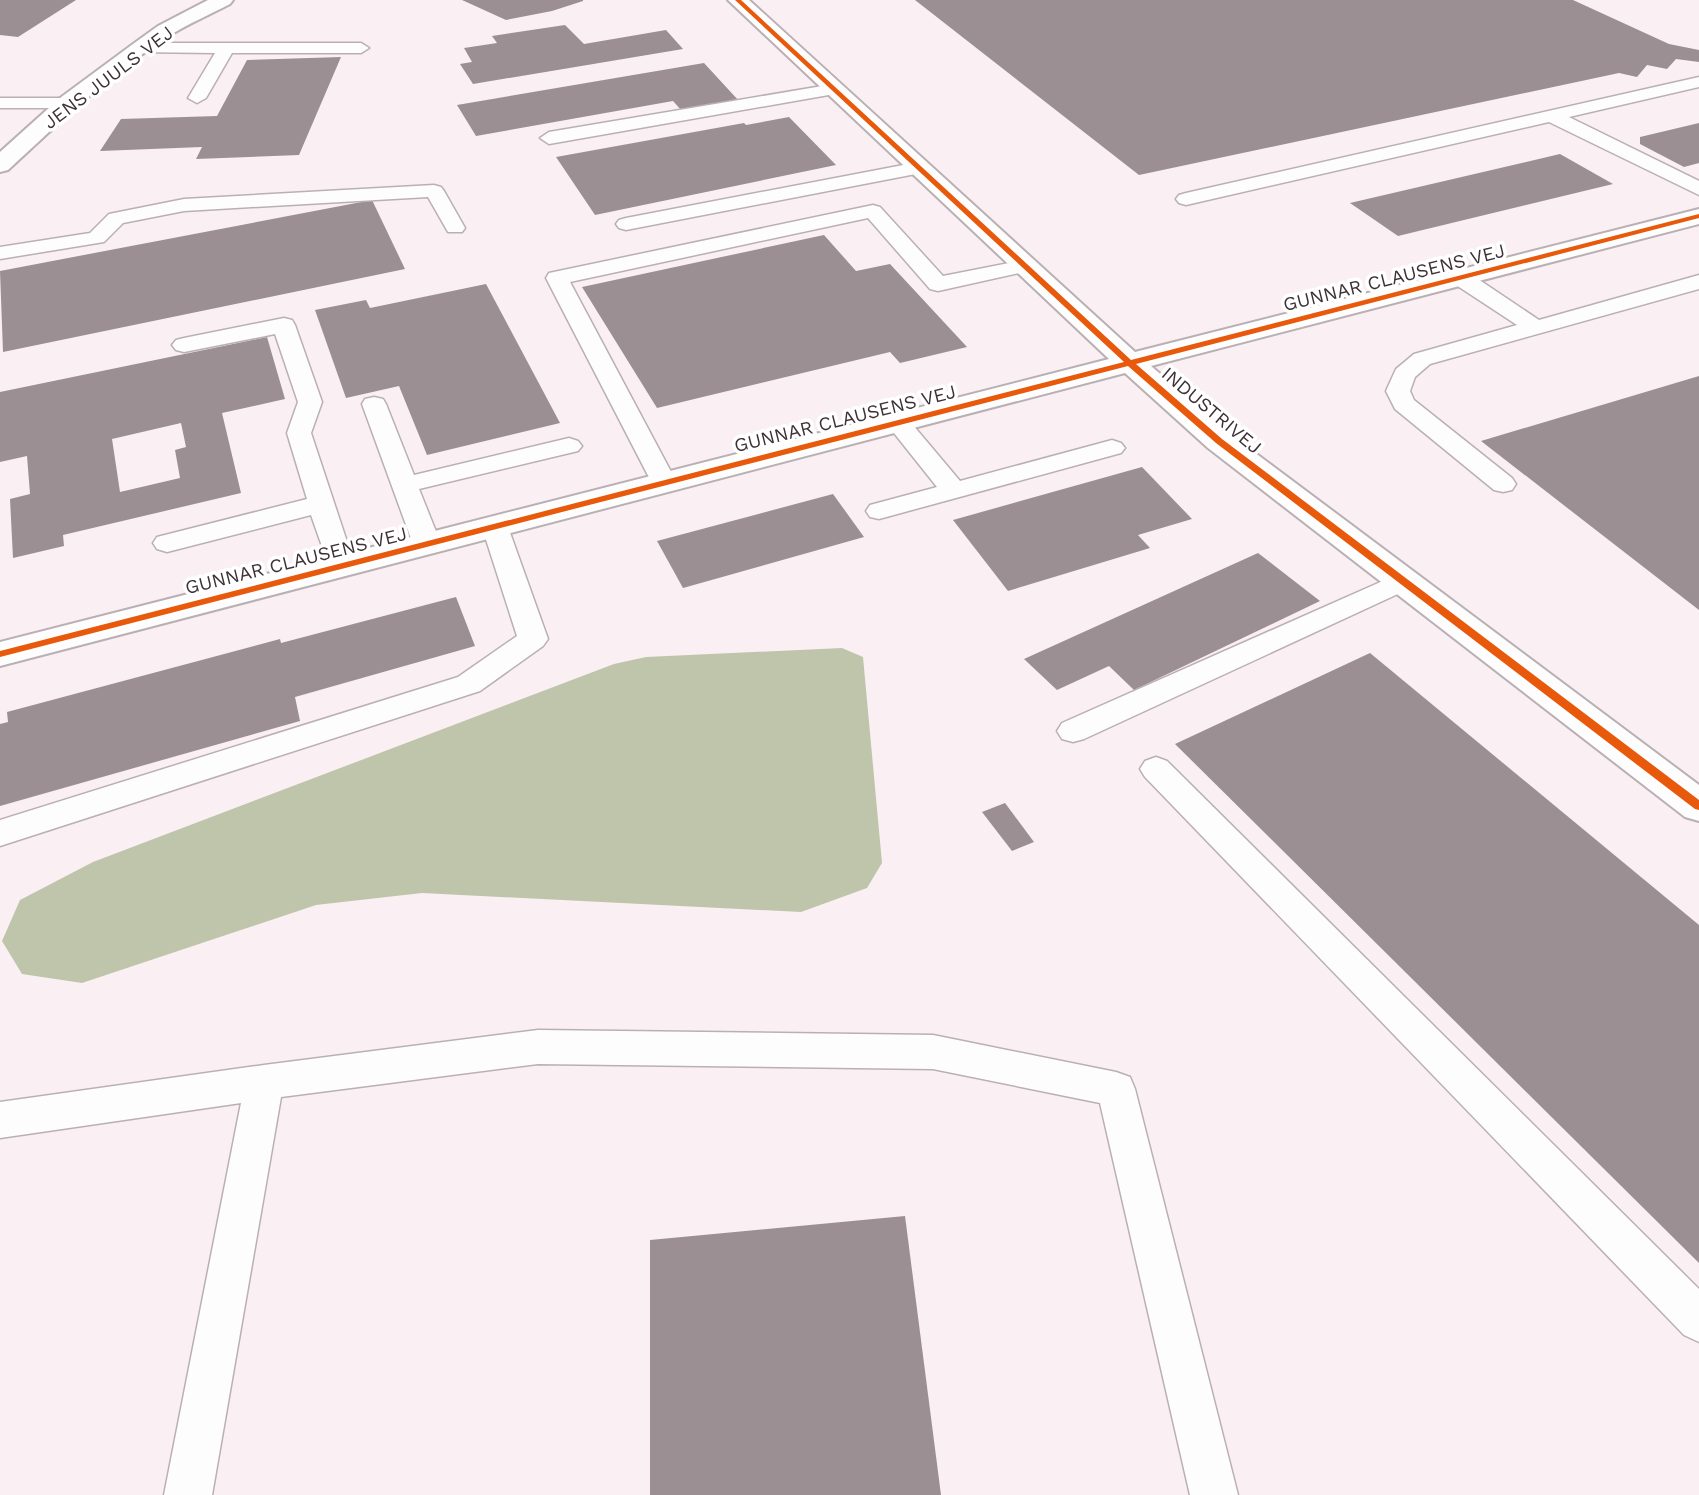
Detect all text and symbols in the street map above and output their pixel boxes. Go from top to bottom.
street label: JENS JUULS VEJ [39,21,178,134]
street label: GUNNAR CLAUSENS VEJ [1281,239,1508,316]
street label: INDUSTRIVEJ [1157,362,1266,459]
street label: GUNNAR CLAUSENS VEJ [732,380,959,457]
street label: GUNNAR CLAUSENS VEJ [183,522,410,599]

